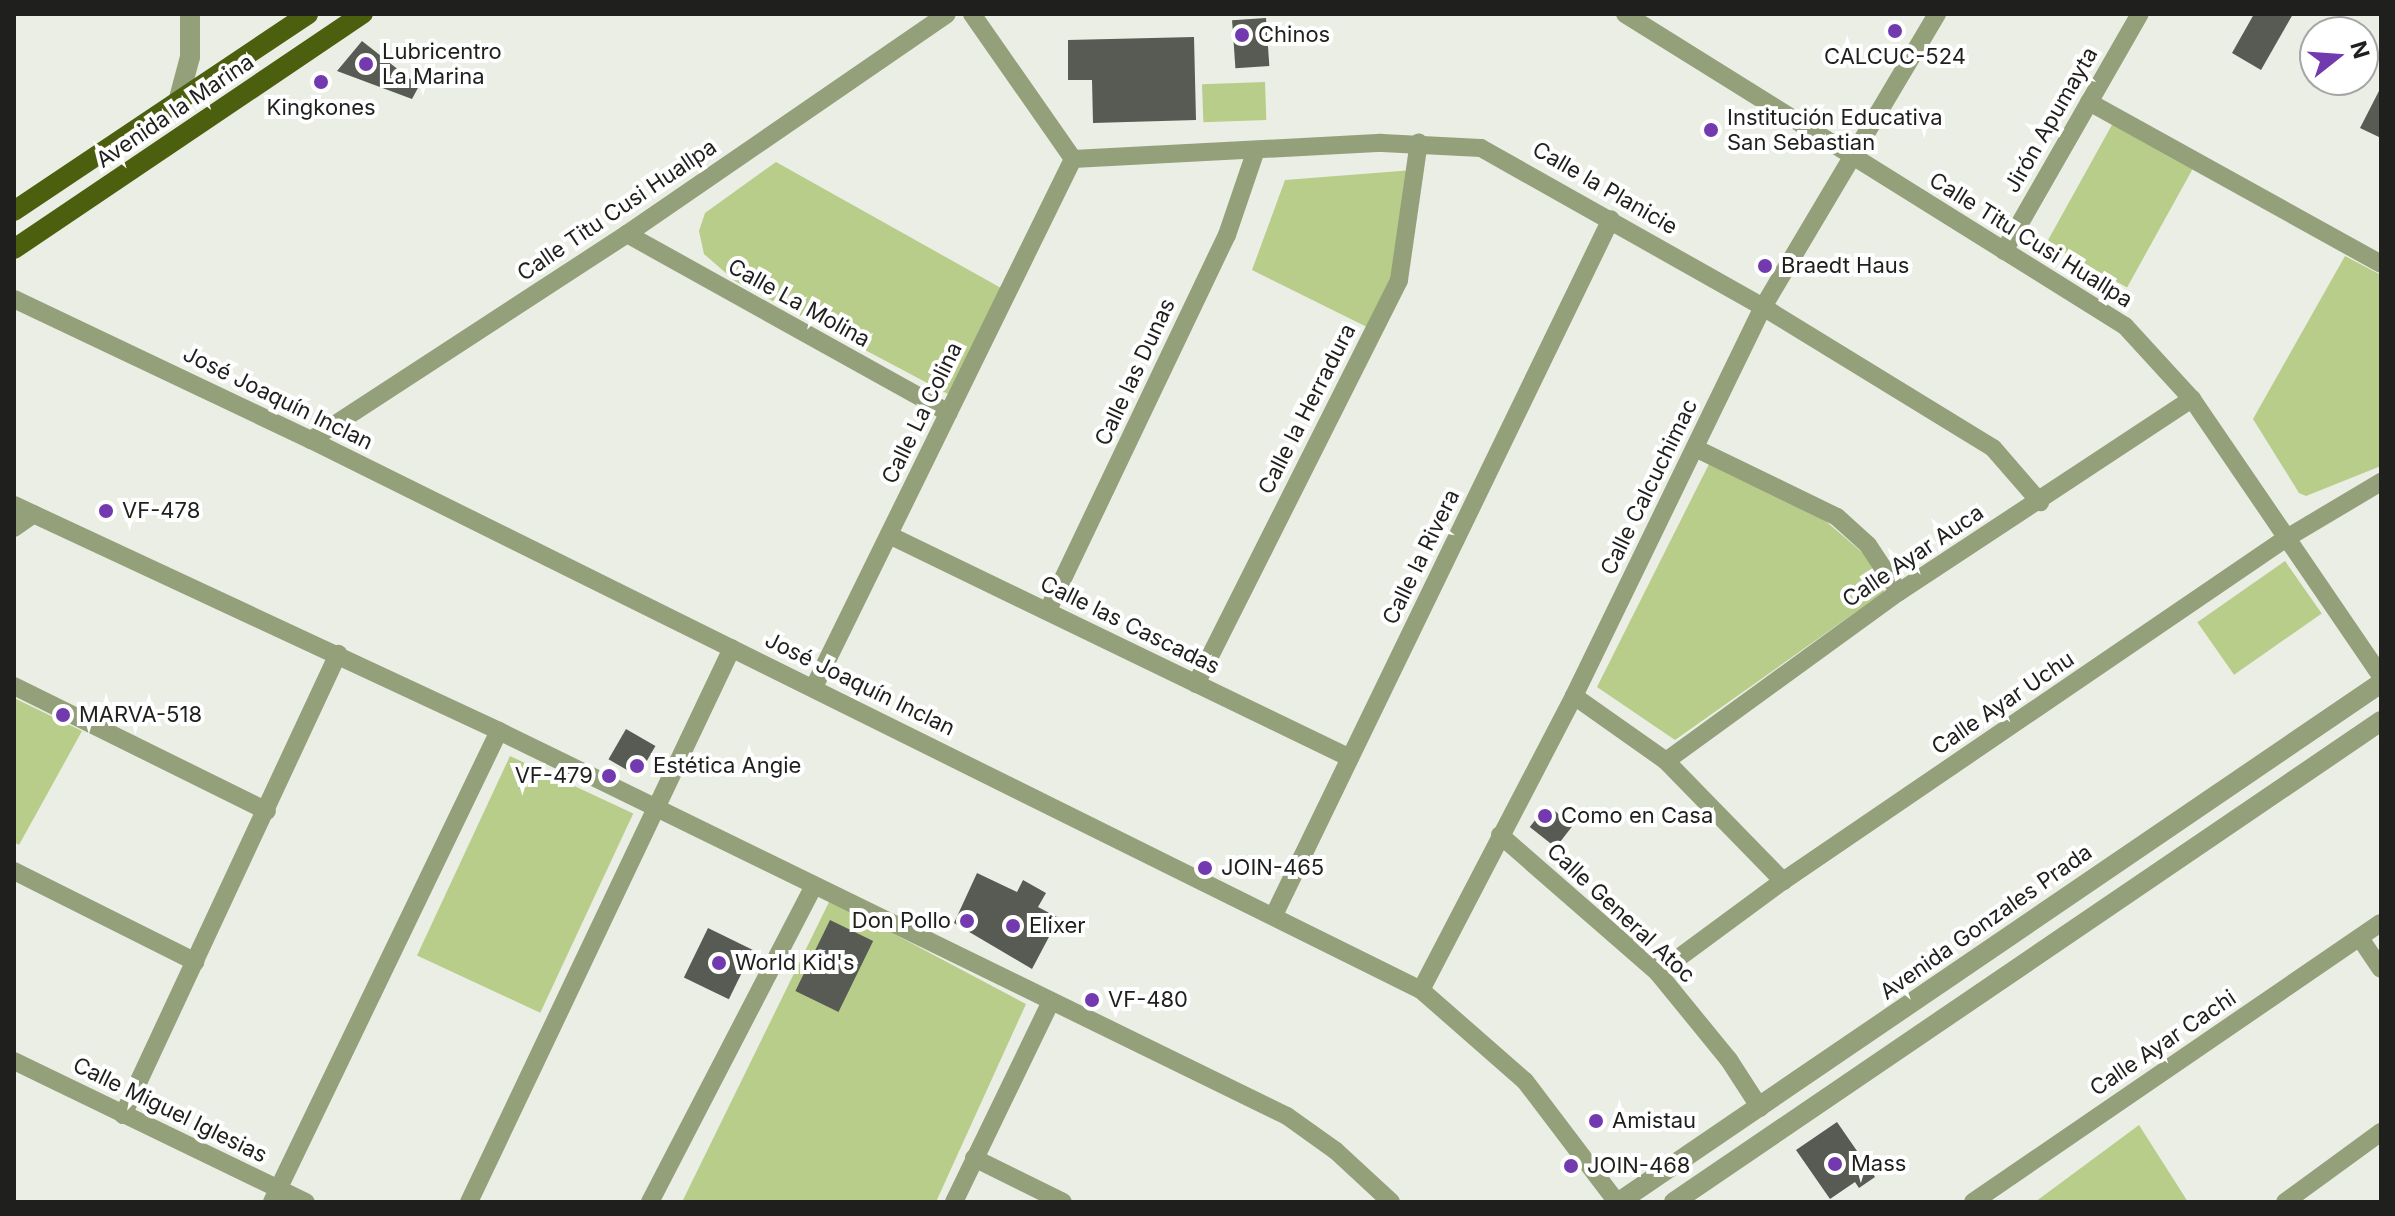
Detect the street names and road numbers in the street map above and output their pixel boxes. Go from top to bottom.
street label: Jirón Apumayta [1999,43,2103,197]
street label: Avenida la Marina [91,49,259,173]
street label: Calle Titu Cusi Huallpa [512,133,722,287]
street label: Calle la Planicie [1528,136,1682,240]
street label: Calle Titu Cusi Huallpa [1925,167,2137,313]
street label: Calle La Molina [723,253,875,353]
street label: Calle las Dunas [1089,294,1181,450]
street label: Calle la Herradura [1253,319,1361,499]
street label: Calle La Colina [876,338,968,488]
street label: José Joaquín Inclan [179,341,377,455]
street label: Calle Calcuchimac [1595,395,1703,579]
street label: Calle la Rivera [1377,485,1465,629]
street label: Calle Ayar Auca [1838,499,1988,613]
street label: Calle las Cascadas [1036,570,1224,680]
street label: José Joaquín Inclan [761,627,959,741]
street label: Calle Ayar Uchu [1927,646,2079,760]
street label: Calle General Atoc [1541,838,1701,988]
street label: Avenida Gonzales Prada [1875,839,2097,1005]
street label: Calle Ayar Cachi [2085,984,2241,1102]
street label: Calle Miguel Iglesias [69,1052,271,1168]

